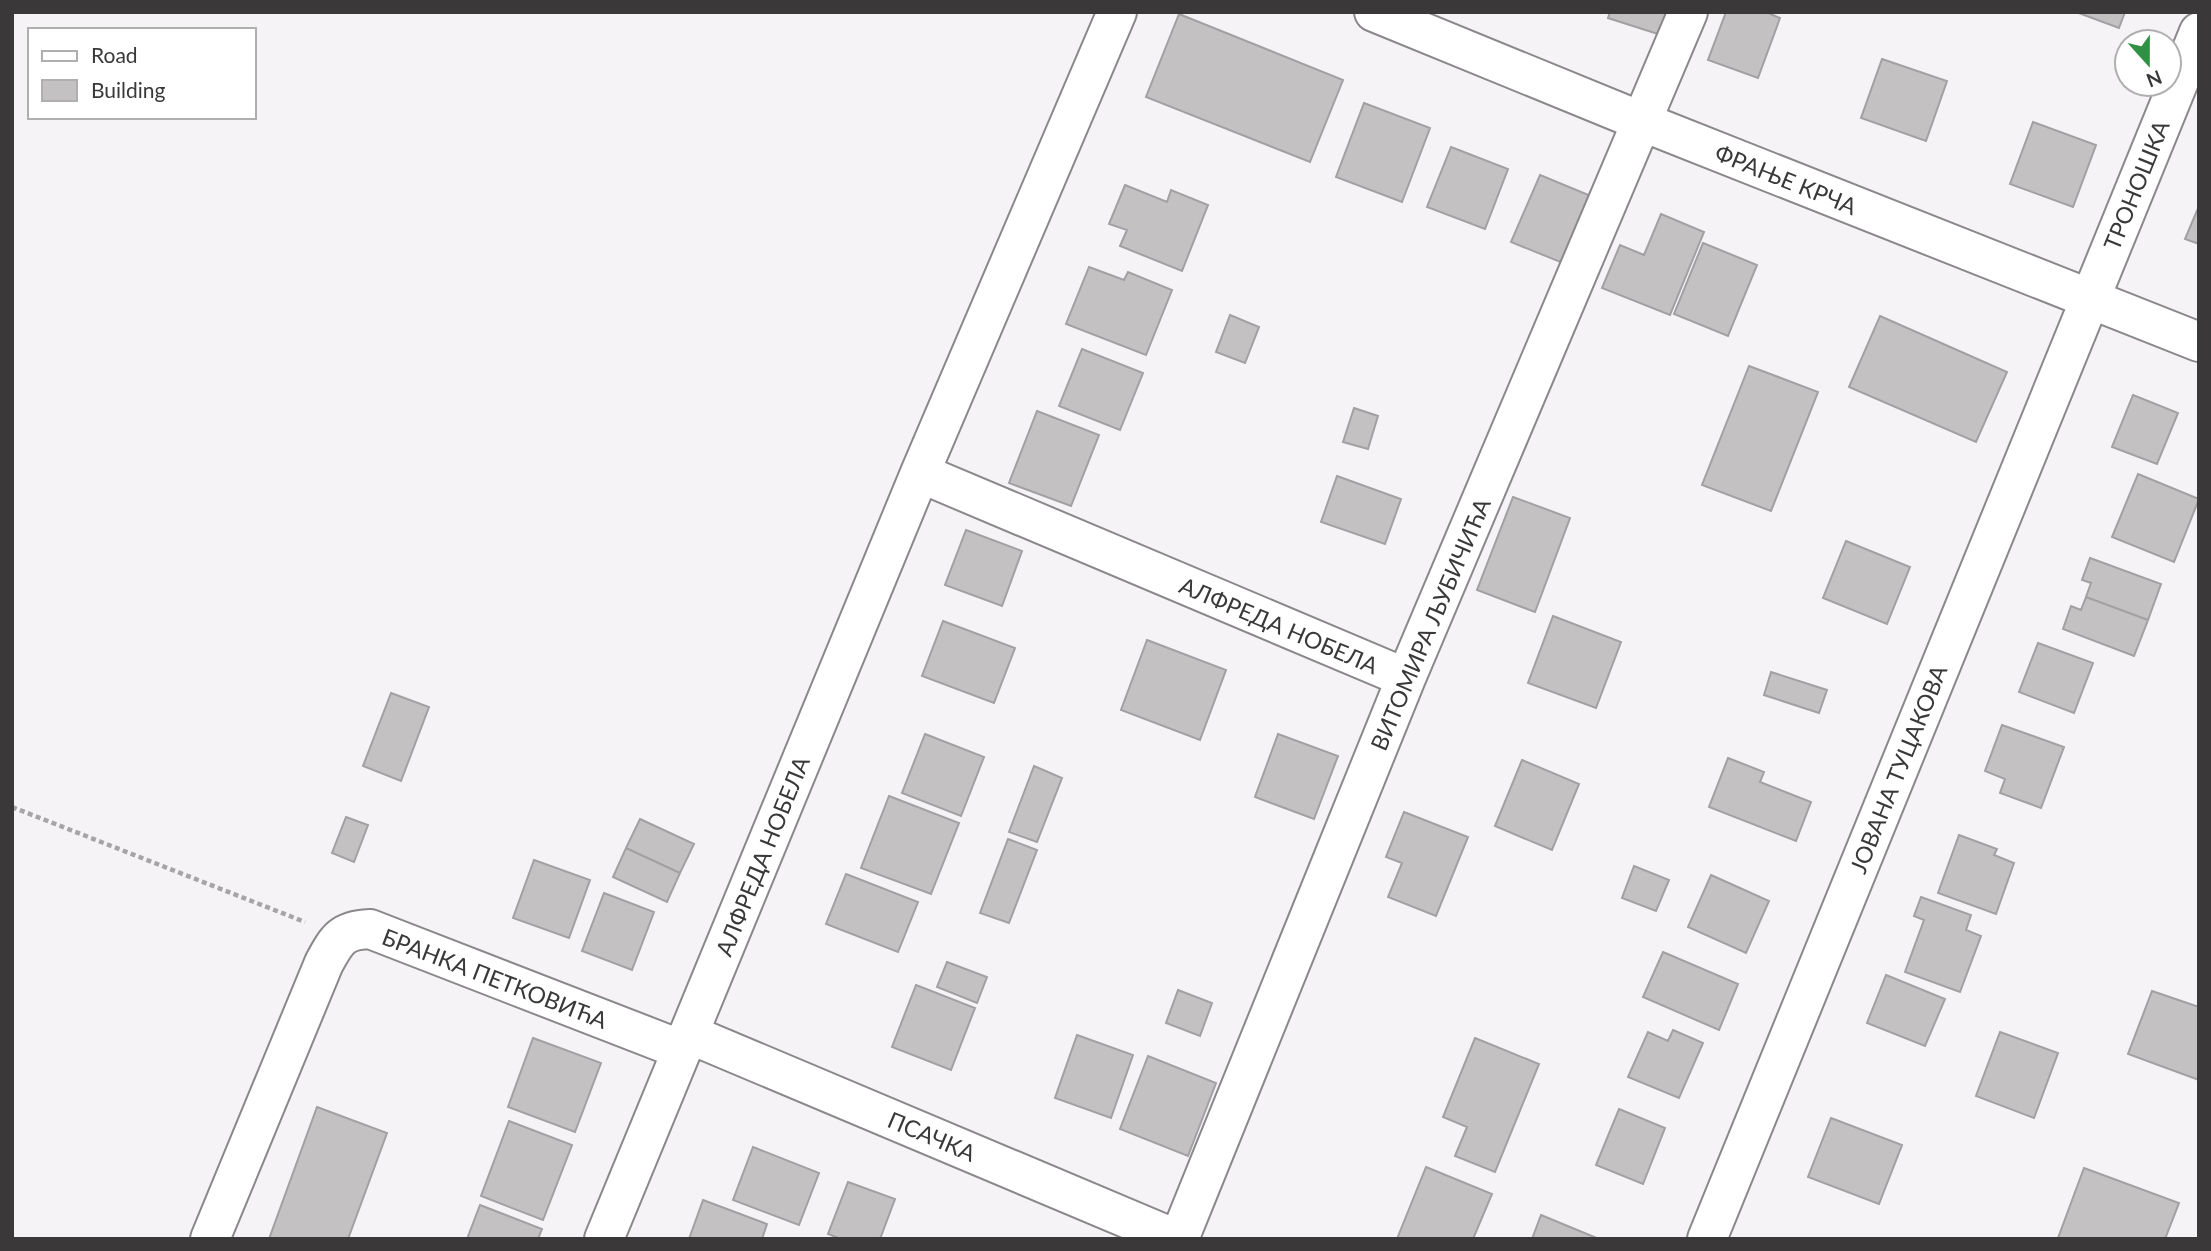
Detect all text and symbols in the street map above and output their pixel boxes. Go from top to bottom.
legend [28,28,256,119]
north arrow [2113,28,2183,98]
text: Road [91,42,138,67]
text: N [2143,66,2165,93]
text: Building [91,77,166,102]
street label: ТРОНОШКА [2097,116,2175,254]
street label: ФРАЊЕ КРЧА [1711,138,1861,220]
street label: ВИТОМИРА ЉУБИЧИЋА [1364,493,1496,754]
street label: АЛФРЕДА НОБЕЛА [1176,571,1383,680]
street label: ЈОВАНА ТУЦАКОВА [1843,660,1953,877]
street label: АЛФРЕДА НОБЕЛА [709,752,815,960]
street label: БРАНКА ПЕТКОВИЋА [378,922,612,1034]
street label: ПСАЧКА [884,1105,981,1167]

